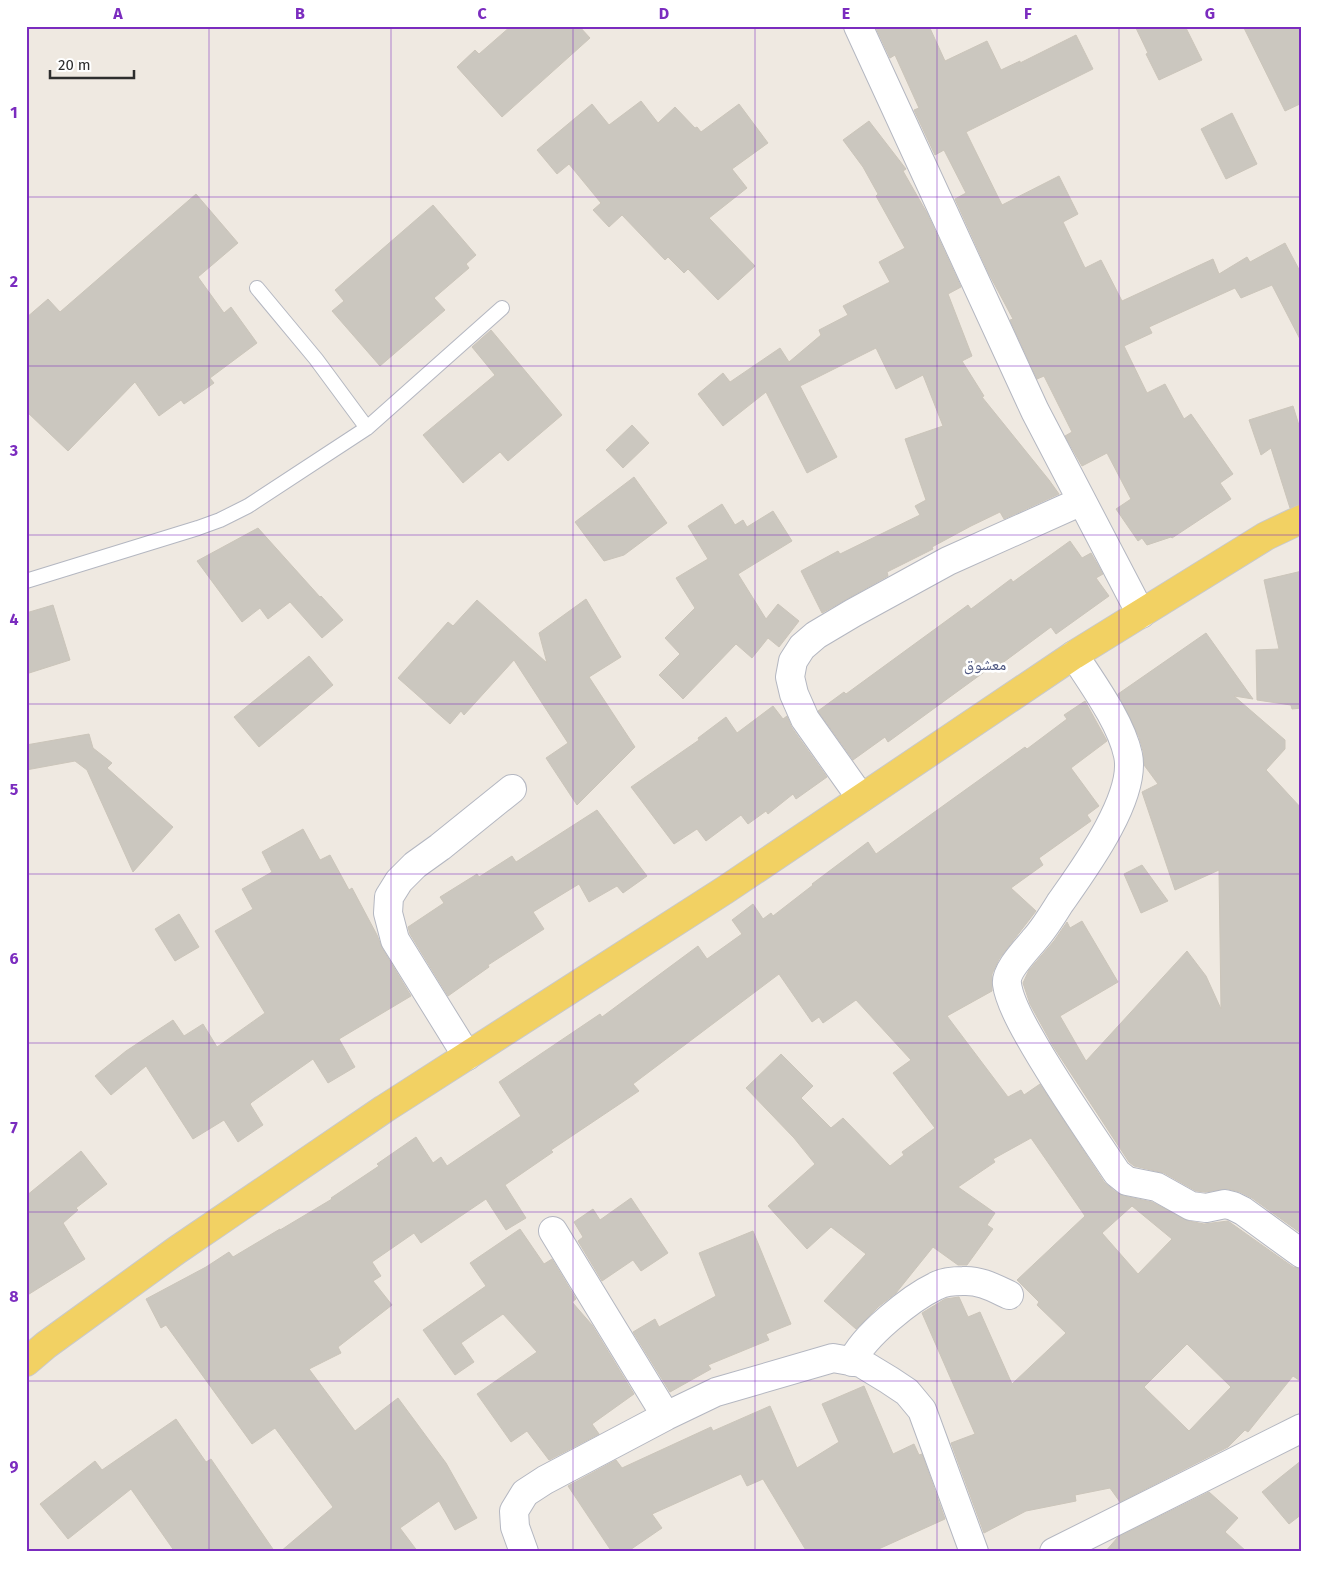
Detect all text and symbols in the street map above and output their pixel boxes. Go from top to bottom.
text: A [112,4,123,23]
text: B [295,4,305,23]
text: C [477,4,487,23]
text: D [659,4,669,23]
text: E [842,4,850,23]
text: F [1024,4,1032,23]
text: G [1205,4,1215,23]
scale bar [50,48,134,80]
text: 20 m [58,56,91,74]
text: 1 [10,103,18,122]
text: 2 [10,272,18,291]
text: 3 [9,441,18,460]
text: 4 [9,610,19,629]
district label: معشوق [964,655,1006,675]
text: 5 [10,780,19,799]
text: 6 [9,949,19,968]
text: 7 [10,1118,18,1137]
text: 8 [9,1287,19,1306]
text: 9 [10,1457,19,1476]

